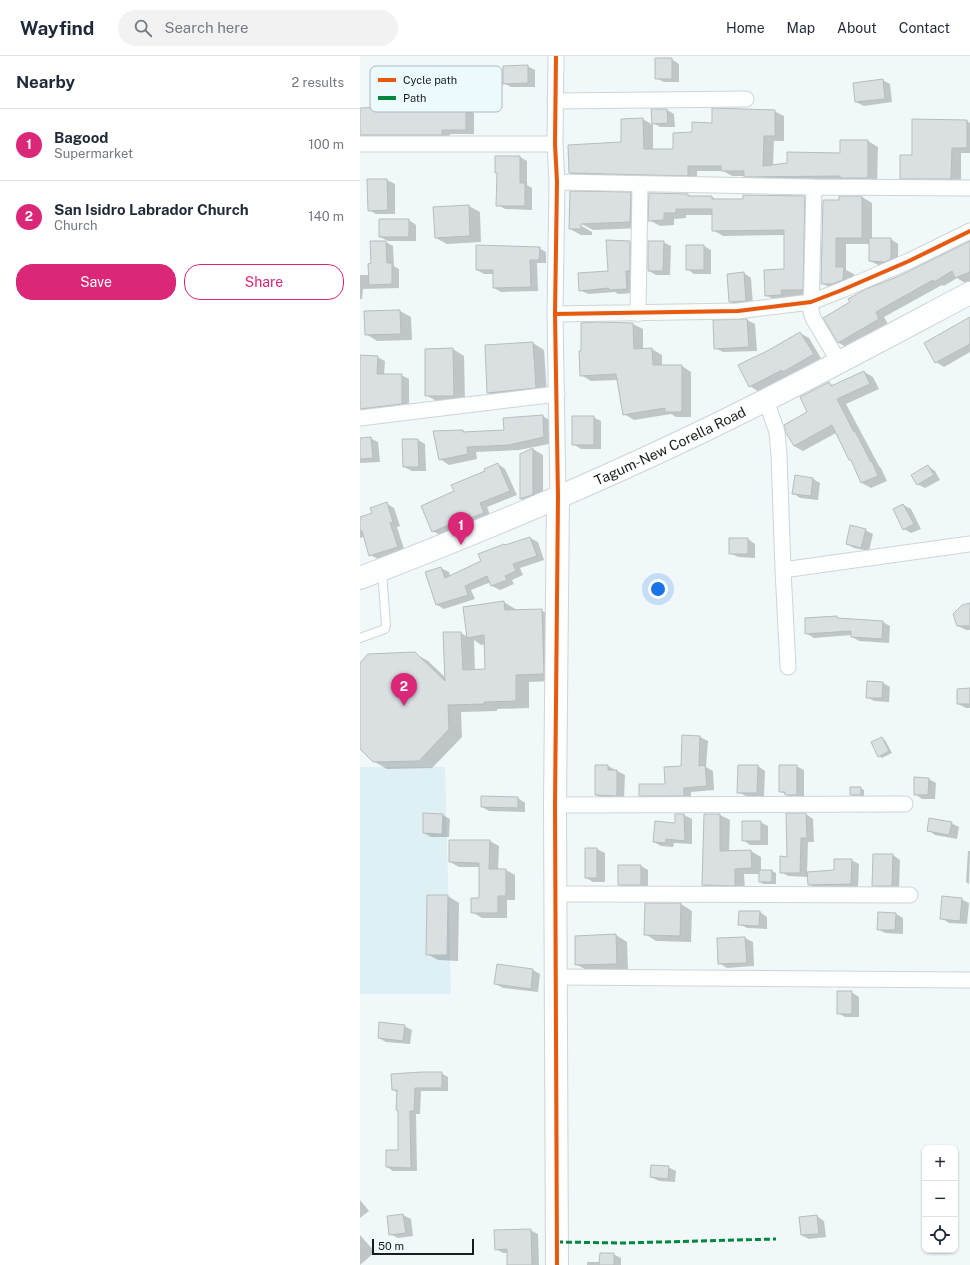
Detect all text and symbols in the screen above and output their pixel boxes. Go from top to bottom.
search box [118,10,398,46]
text: Wayfind [20,17,94,39]
icon: search [132,17,154,39]
text: Search here [164,19,249,36]
text: Home [726,20,765,36]
text: Map [787,20,815,36]
text: About [837,20,877,36]
text: Contact [899,20,950,36]
legend [370,66,502,112]
text: Nearby [16,72,75,92]
text: Cycle path [403,74,457,86]
text: 2 results [292,75,344,90]
text: Path [403,92,426,104]
text: Bagood [54,129,108,146]
text: 1 [26,137,32,152]
text: 100 m [308,137,344,152]
text: Supermarket [54,146,133,161]
text: San Isidro Labrador Church [54,201,249,218]
text: 2 [25,209,33,224]
text: 140 m [308,209,344,224]
text: Church [54,218,98,233]
button: Save [16,264,176,300]
button: Share [184,264,344,300]
street label: Tagum-New Corella Road [592,404,748,488]
pin: 1 [448,512,474,545]
your location [648,579,668,599]
pin: 2 [391,673,417,706]
map controls [922,1145,958,1253]
button: + [922,1145,958,1181]
button: − [922,1181,958,1217]
button: locate [922,1217,958,1253]
scale bar [372,1237,474,1256]
text: 50 m [378,1240,404,1252]

